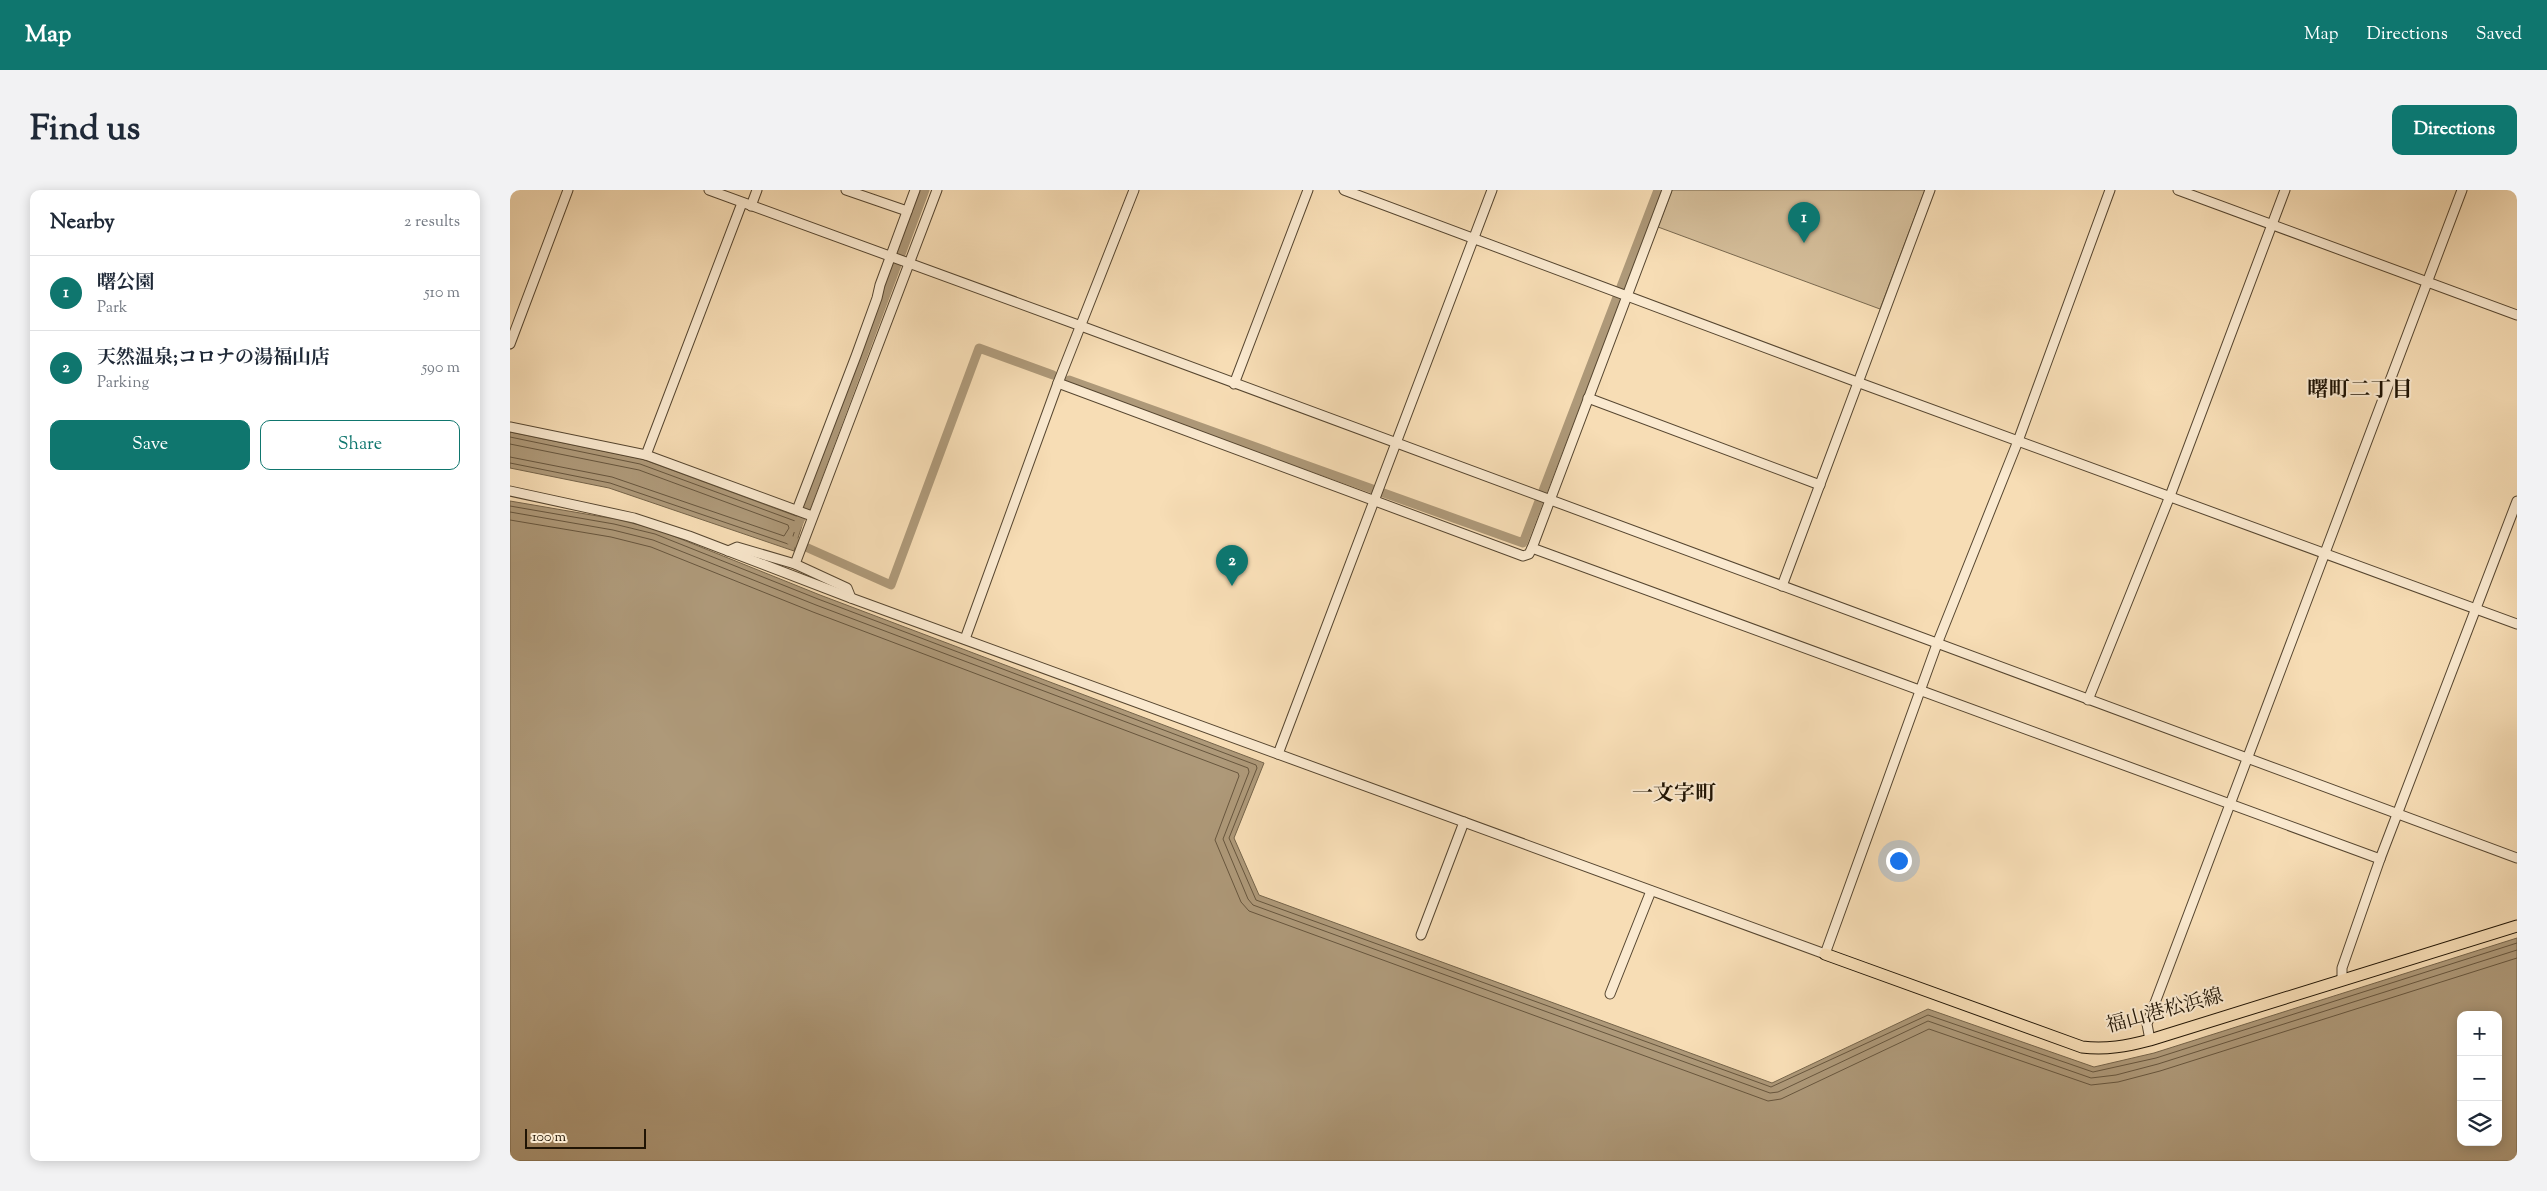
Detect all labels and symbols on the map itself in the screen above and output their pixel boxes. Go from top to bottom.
pin: 1 [1788,202,1820,243]
district label: 曙町二丁目 [2308,376,2413,406]
pin: 2 [1216,545,1248,586]
district label: 一文字町 [1632,780,1716,810]
your location [1886,848,1912,874]
street label: 福山港松浜線 [2103,982,2227,1042]
scale bar [525,1126,646,1149]

